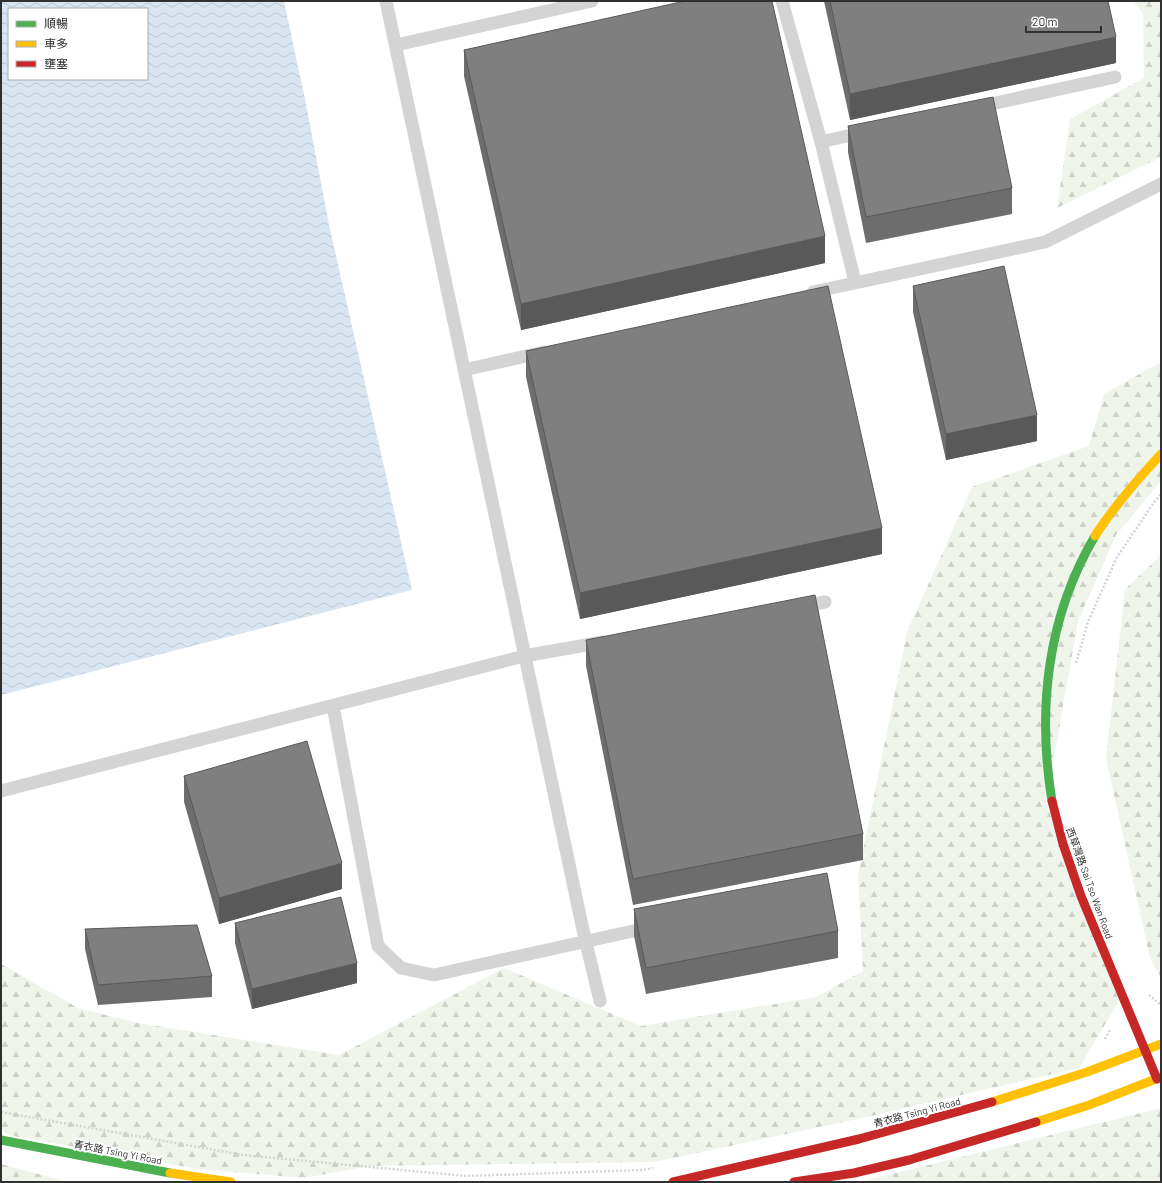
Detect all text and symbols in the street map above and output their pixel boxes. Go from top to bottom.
legend [8,8,148,80]
scale bar [1026,8,1101,34]
text: 20 m [1032,14,1058,28]
text: 順暢 [44,16,68,30]
text: 車多 [44,36,68,50]
text: 壅塞 [44,56,68,70]
street label: 西草灣路 Sai Tso Wan Road [1064,826,1116,940]
street label: 青衣路 Tsing Yi Road [872,1095,962,1129]
street label: 青衣路 Tsing Yi Road [73,1138,163,1166]

